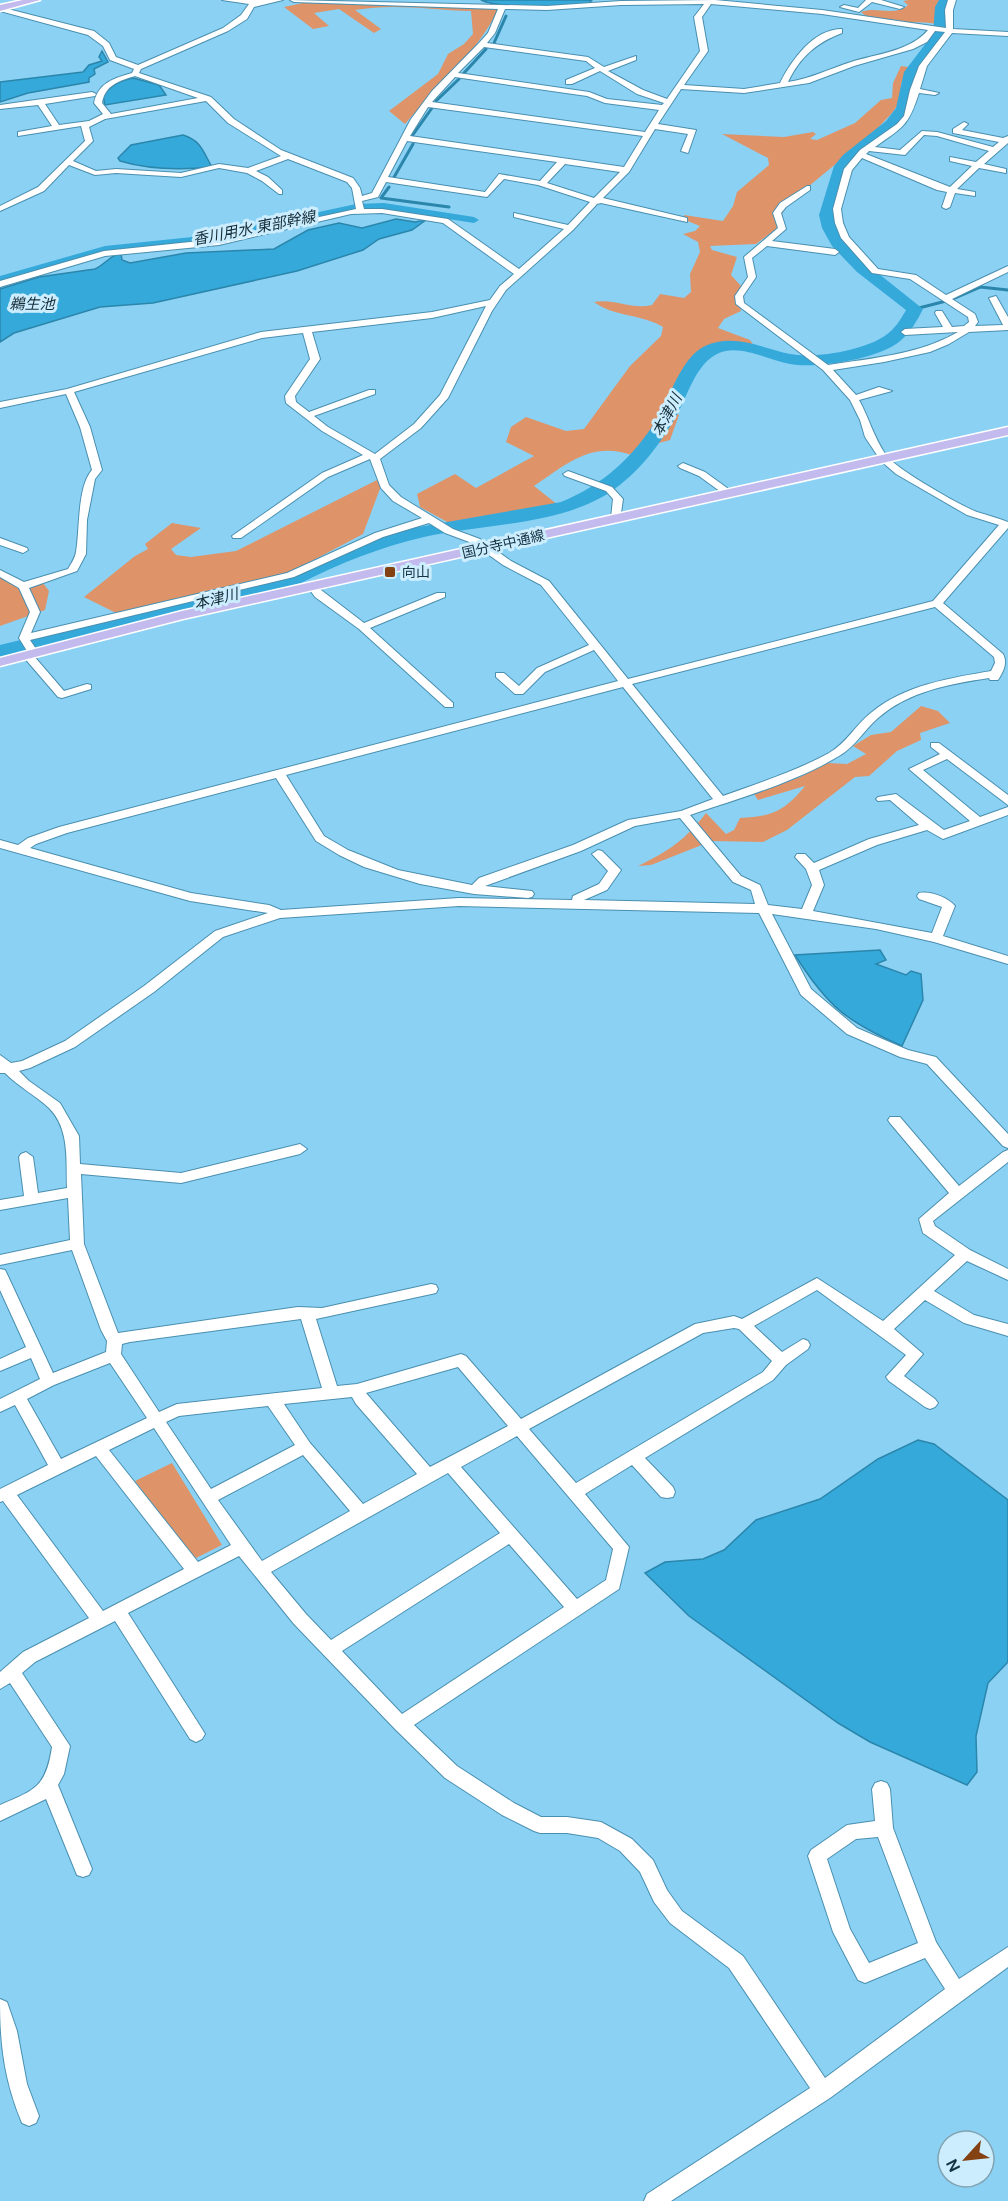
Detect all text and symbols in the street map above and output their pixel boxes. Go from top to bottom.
water label: 香川用水 東部幹線 [191,206,319,250]
water label: 鵜生池 [9,294,56,314]
water label: 本津川 [648,389,687,440]
street label: 国分寺中通線 [460,526,546,562]
place label: 向山 [402,563,430,581]
marker: 向山 [383,565,397,579]
water label: 本津川 [192,583,242,614]
north arrow [936,2129,996,2189]
text: N [941,2156,965,2176]

